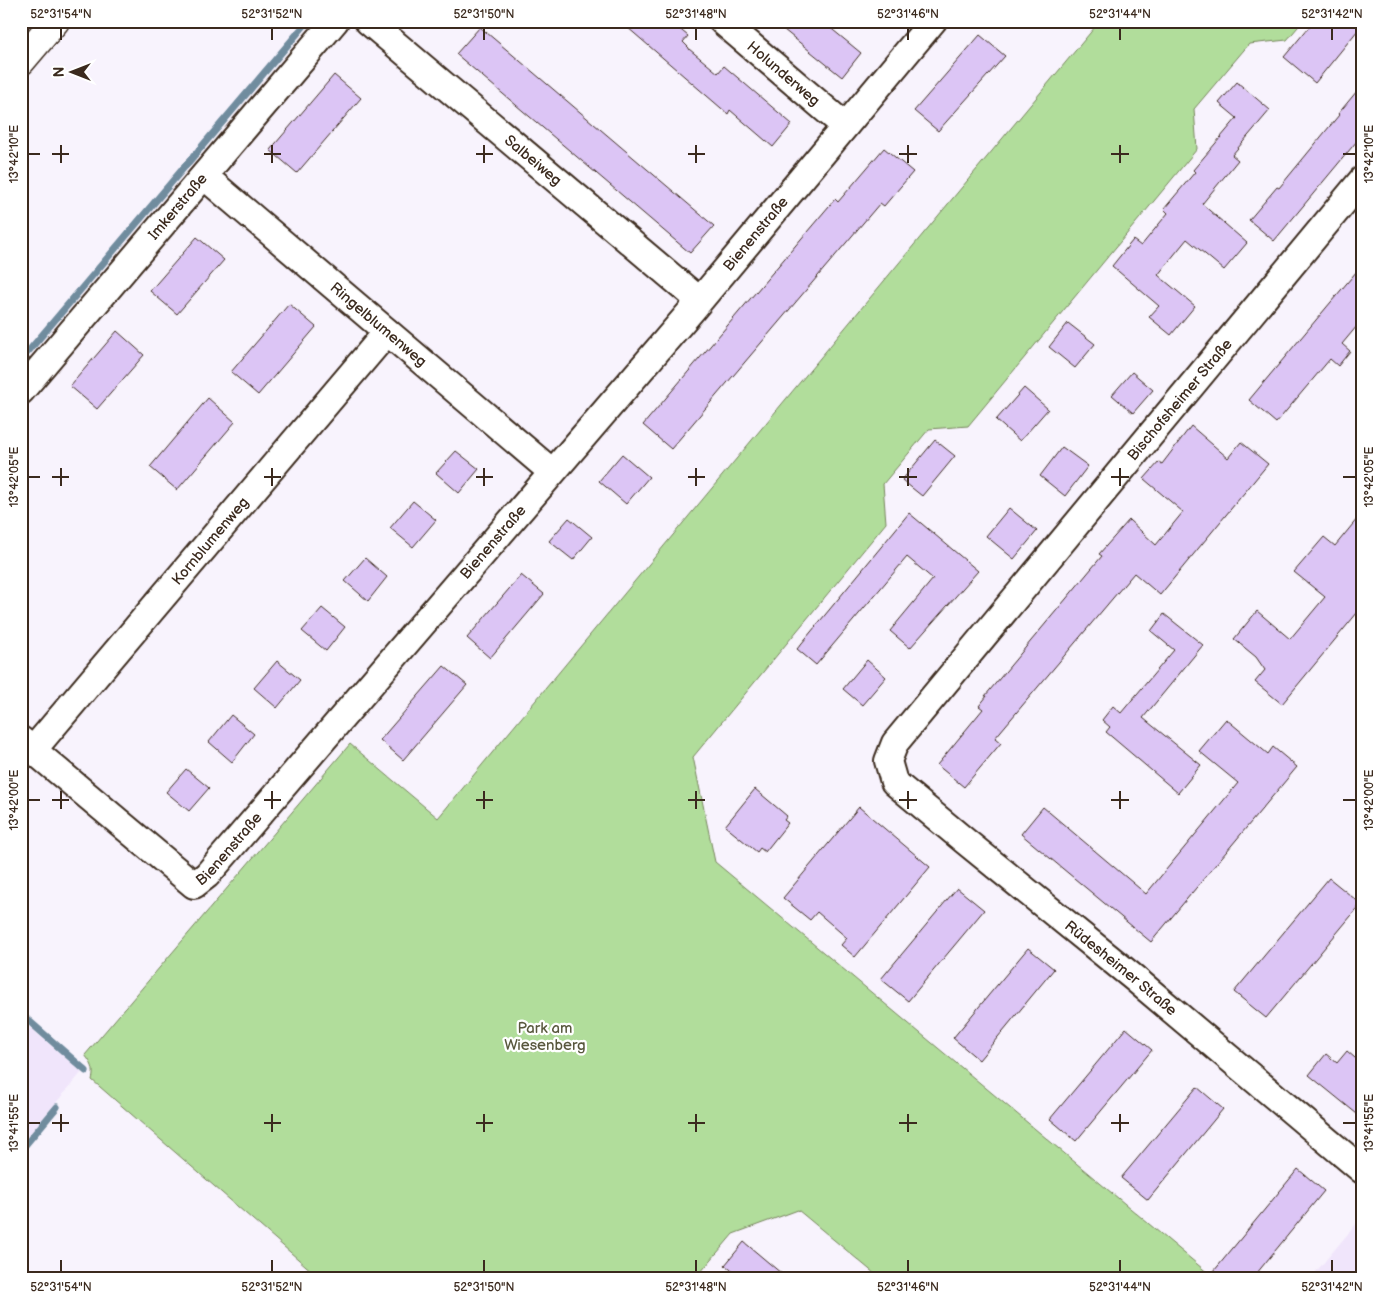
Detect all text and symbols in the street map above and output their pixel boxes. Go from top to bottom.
text: 52°31'54"N [30,7,92,22]
text: 52°31'52"N [241,7,303,22]
text: 52°31'50"N [453,7,515,22]
text: 52°31'48"N [665,7,727,22]
text: 52°31'46"N [877,7,939,22]
text: 52°31'44"N [1089,7,1151,22]
text: 52°31'42"N [1301,7,1363,22]
street label: Holunderweg [743,37,824,110]
north arrow [48,48,98,98]
text: N [51,67,68,77]
text: 13°42'10"E [7,125,22,183]
text: 13°42'10"E [1362,125,1377,183]
street label: Salbeiweg [501,131,566,190]
street label: Imkerstraße [144,169,211,244]
street label: Bienenstraße [719,192,792,275]
street label: Ringelblumenweg [326,278,431,371]
street label: Bischofsheimer Straße [1123,335,1237,465]
text: 13°42'05"E [7,447,22,507]
text: 13°42'05"E [1362,447,1377,507]
street label: Kornblumenweg [167,493,253,589]
street label: Bienenstraße [456,501,530,583]
text: 13°42'00"E [7,769,22,830]
text: 13°42'00"E [1362,769,1377,830]
street label: Bienenstraße [192,808,266,890]
street label: Rüdesheimer Straße [1061,916,1181,1020]
park label: Park am Wiesenberg [504,1019,586,1055]
text: 13°41'55"E [7,1094,22,1152]
text: 13°41'55"E [1362,1094,1377,1152]
text: 52°31'54"N [30,1280,92,1295]
text: 52°31'52"N [241,1280,303,1295]
text: 52°31'50"N [453,1280,515,1295]
text: 52°31'48"N [665,1280,727,1295]
text: 52°31'46"N [877,1280,939,1295]
text: 52°31'44"N [1089,1280,1151,1295]
text: 52°31'42"N [1301,1280,1363,1295]

